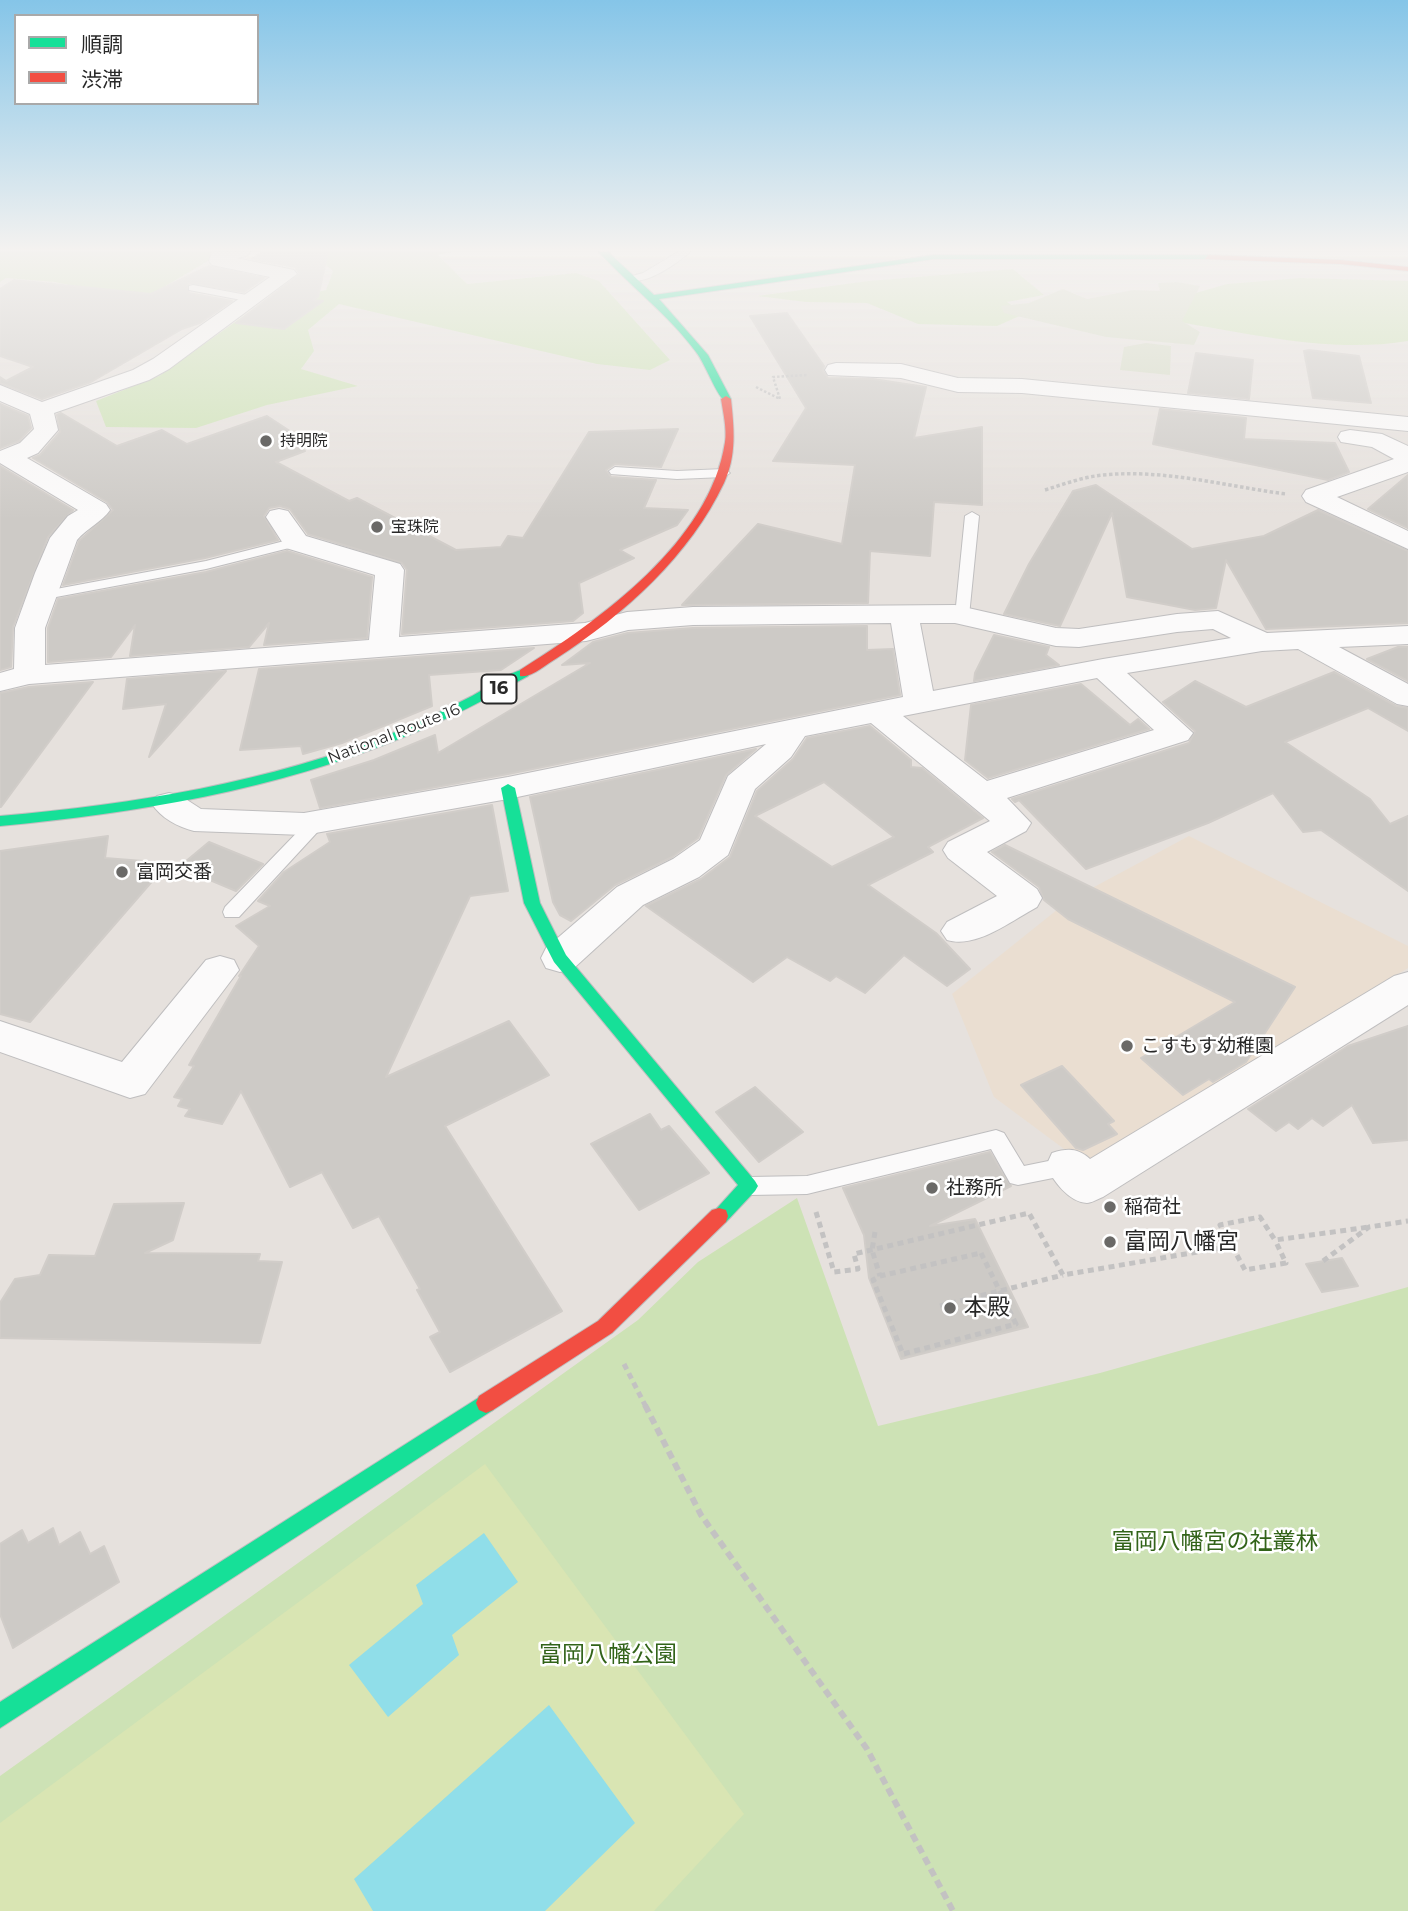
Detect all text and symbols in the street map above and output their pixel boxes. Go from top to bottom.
legend [14,14,259,105]
text: 順調 [81,32,123,57]
text: 渋滞 [81,67,123,92]
place label: 持明院 [280,431,328,451]
marker: 持明院 [258,433,274,449]
place label: 宝珠院 [391,517,439,537]
marker: 宝珠院 [369,519,385,535]
road number: 16 [482,674,516,704]
street label: National Route 16 [325,700,463,768]
place label: 富岡交番 [136,861,212,883]
marker: 富岡交番 [114,864,130,880]
place label: こすもす幼稚園 [1141,1035,1274,1057]
marker: こすもす幼稚園 [1119,1038,1135,1054]
place label: 社務所 [946,1177,1003,1199]
marker: 社務所 [924,1180,940,1196]
place label: 稲荷社 [1124,1196,1181,1218]
marker: 稲荷社 [1102,1199,1118,1215]
place label: 富岡八幡宮 [1124,1228,1239,1256]
marker: 富岡八幡宮 [1102,1234,1118,1250]
place label: 本殿 [964,1294,1010,1322]
marker: 本殿 [942,1300,958,1316]
park label: 富岡八幡宮の社叢林 [1112,1528,1318,1556]
park label: 富岡八幡公園 [539,1641,677,1669]

